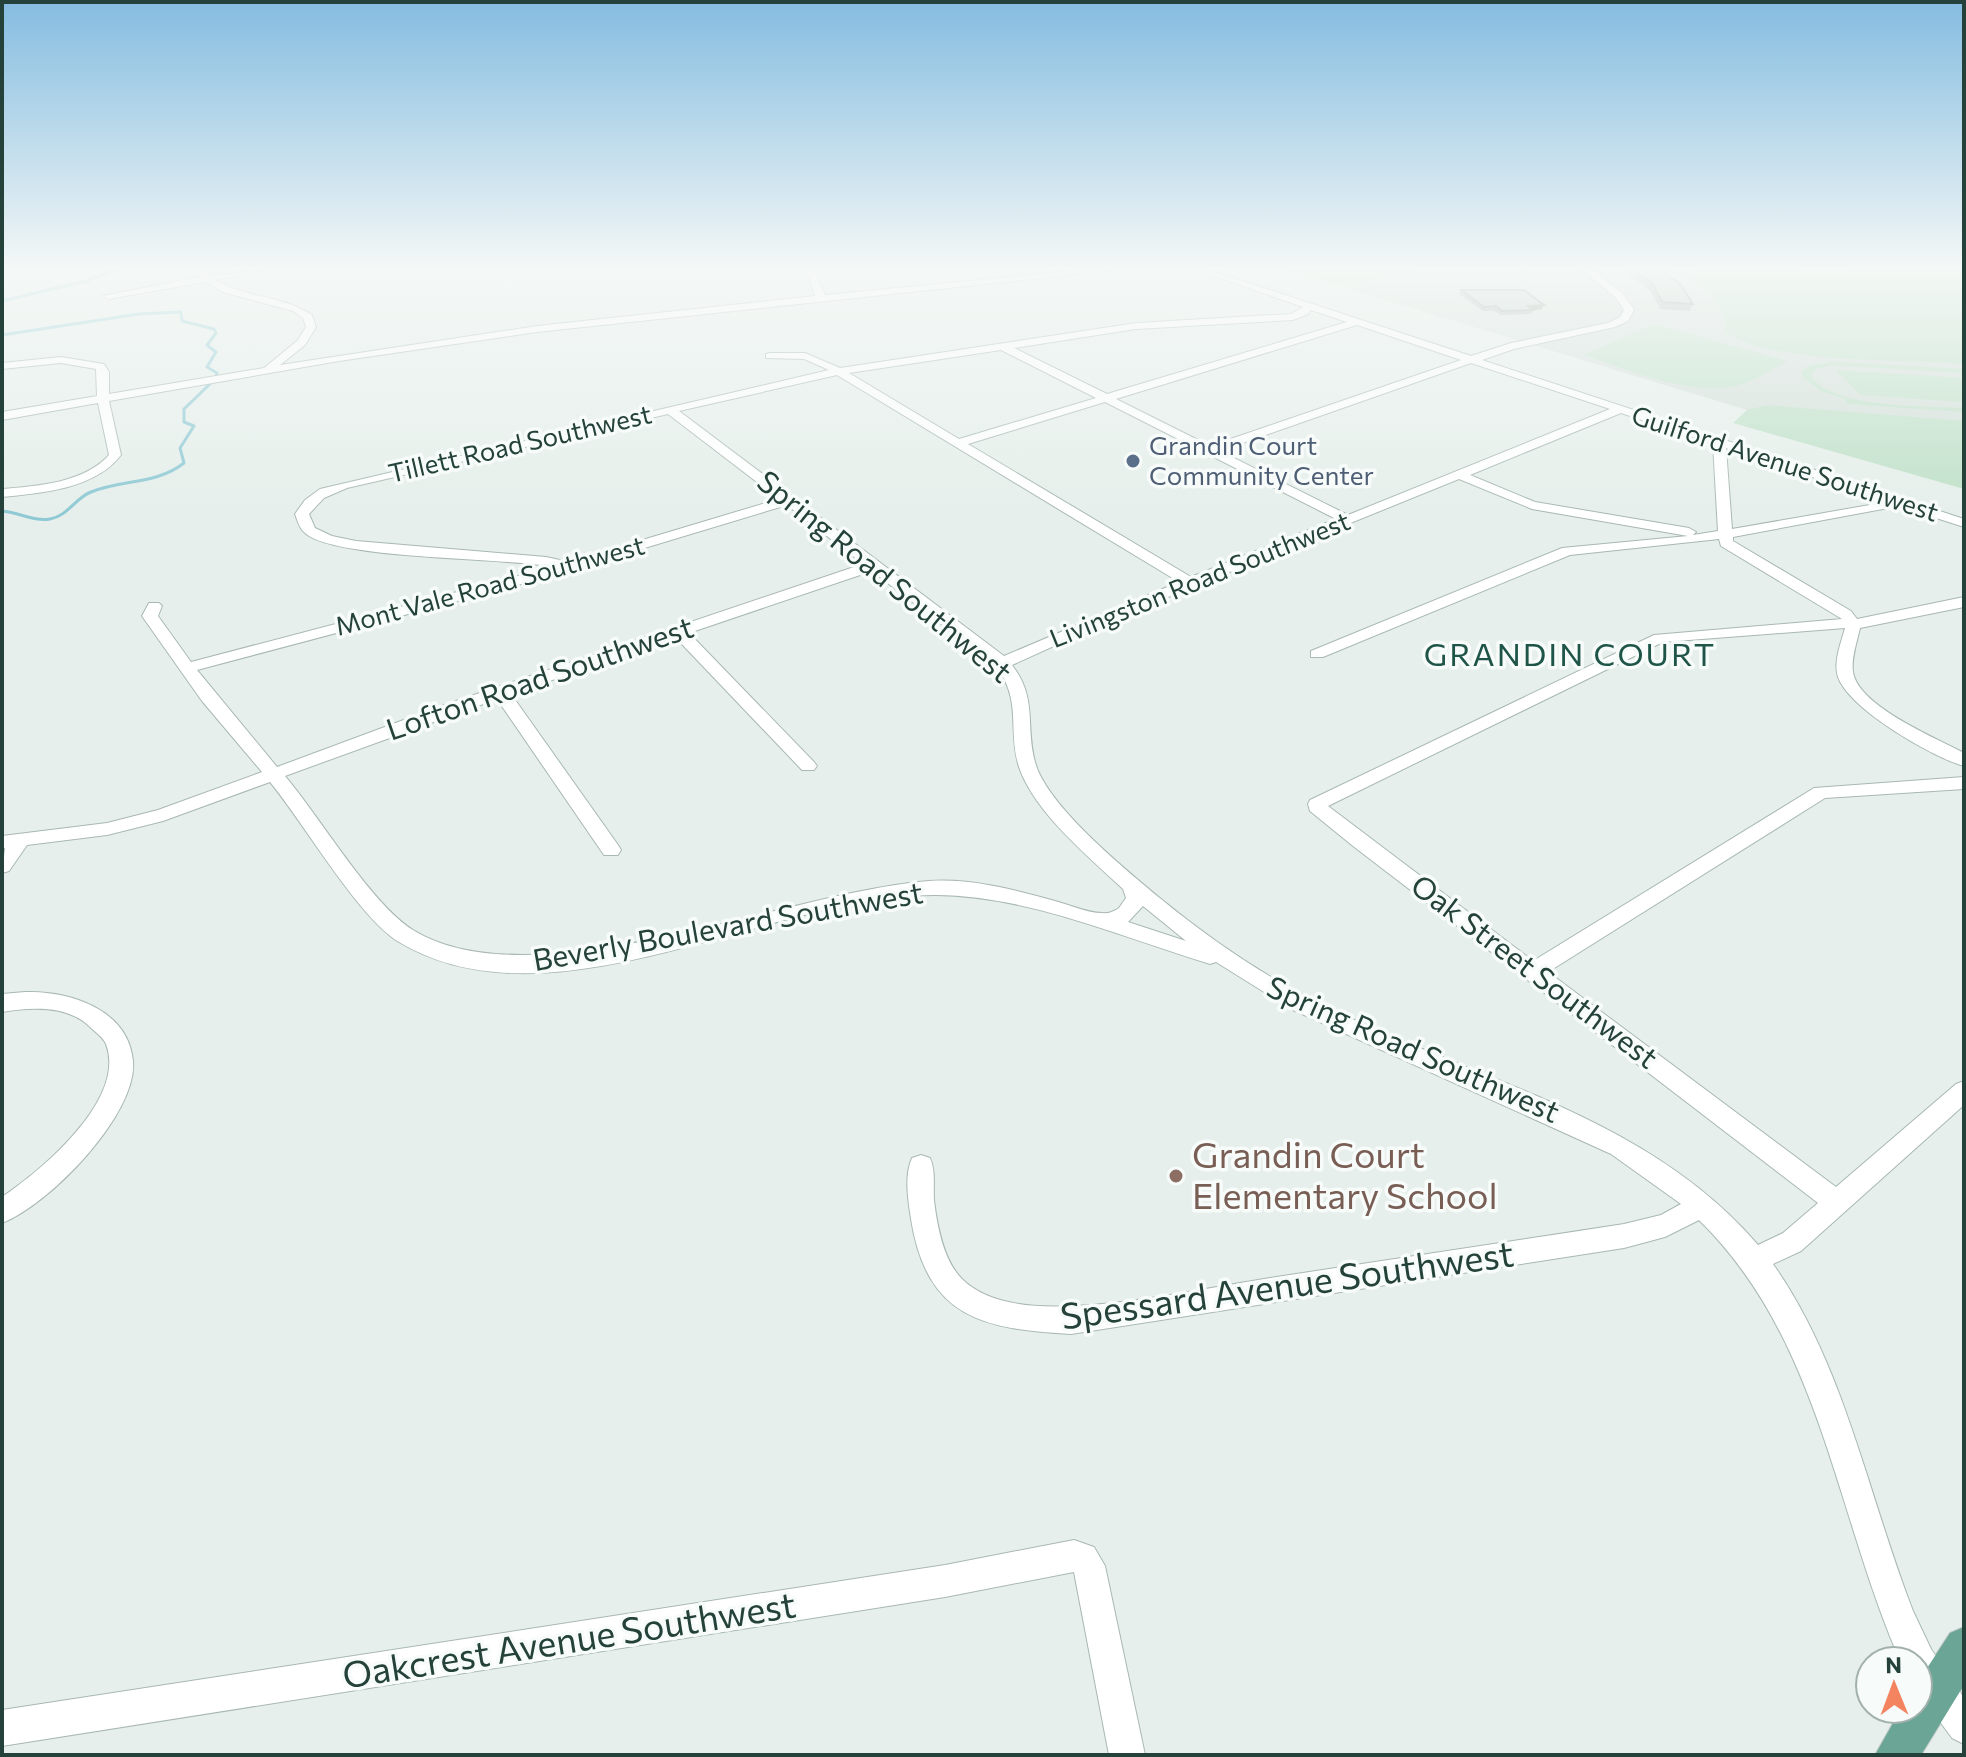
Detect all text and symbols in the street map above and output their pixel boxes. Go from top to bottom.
street label: Tillett Road Southwest [385,397,654,488]
street label: Guilford Avenue Southwest [1628,398,1943,527]
place label: Grandin Court Community Center [1149,429,1374,490]
marker: Grandin Court Community Center [1124,452,1142,470]
street label: Spring Road Southwest [751,461,1020,689]
street label: Livingston Road Southwest [1045,504,1354,653]
street label: Mont Vale Road Southwest [332,528,648,641]
street label: Lofton Road Southwest [381,607,697,747]
district label: GRANDIN COURT [1424,633,1716,673]
street label: Oak Street Southwest [1405,865,1666,1075]
street label: Beverly Boulevard Southwest [530,872,925,977]
street label: Spring Road Southwest [1262,966,1566,1129]
place label: Grandin Court Elementary School [1192,1131,1498,1216]
marker: Grandin Court Elementary School [1167,1167,1185,1185]
street label: Spessard Avenue Southwest [1057,1229,1516,1337]
street label: Oakcrest Avenue Southwest [339,1580,798,1696]
north arrow [1854,1645,1934,1725]
text: N [1885,1651,1902,1678]

